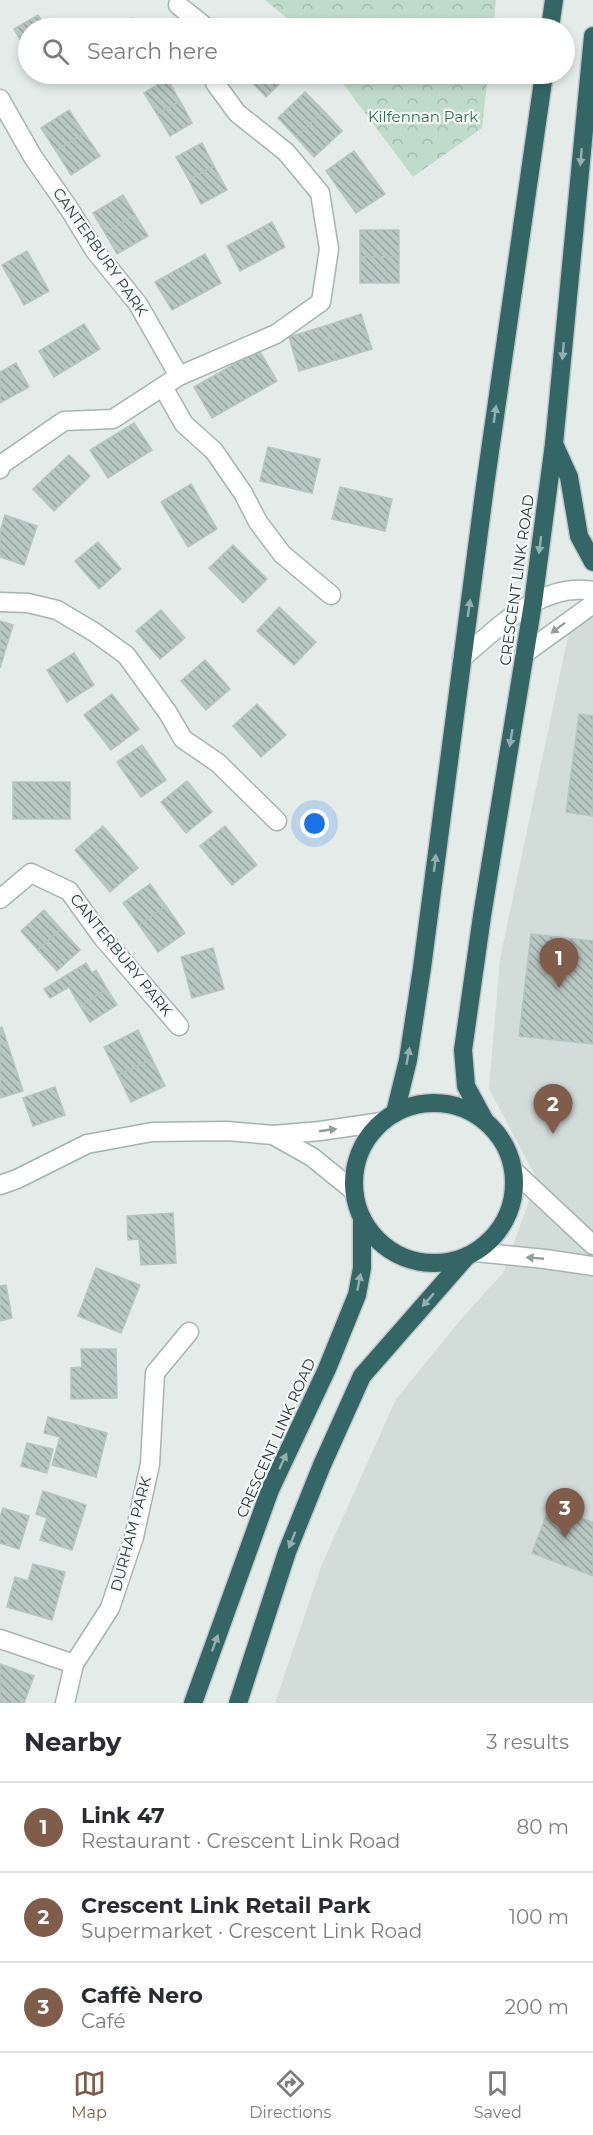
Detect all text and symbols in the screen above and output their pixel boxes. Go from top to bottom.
search box [18,18,575,84]
icon: search [39,35,72,68]
text: Search here [87,38,218,65]
park label: Kilfennan Park [368,107,478,126]
one-way arrow [576,148,586,167]
street label: CANTERBURY PARK [49,184,152,320]
one-way arrow [558,342,568,361]
one-way arrow [491,405,500,424]
street label: CRESCENT LINK ROAD [495,493,538,667]
one-way arrow [536,536,545,555]
one-way arrow [464,598,474,617]
one-way arrow [551,622,566,634]
one-way arrow [506,728,515,747]
your location [300,809,329,838]
one-way arrow [431,854,440,873]
street label: CANTERBURY PARK [66,889,177,1020]
pin: 1 [540,938,578,988]
one-way arrow [404,1047,413,1066]
pin: 2 [534,1084,572,1134]
one-way arrow [319,1125,338,1134]
one-way arrow [526,1253,545,1263]
one-way arrow [355,1272,364,1291]
one-way arrow [422,1292,435,1307]
street label: CRESCENT LINK ROAD [232,1355,319,1521]
one-way arrow [279,1453,288,1470]
street label: DURHAM PARK [106,1474,155,1594]
pin: 3 [546,1488,584,1538]
one-way arrow [287,1531,296,1549]
one-way arrow [210,1634,220,1652]
text: Nearby [24,1726,121,1758]
text: 3 results [486,1730,569,1754]
text: Link 47 [81,1802,165,1829]
text: 1 [40,1815,47,1839]
text: 80 m [517,1815,569,1839]
text: Restaurant · Crescent Link Road [81,1829,400,1853]
text: Crescent Link Retail Park [81,1892,371,1919]
text: 2 [38,1905,49,1929]
text: 100 m [509,1905,569,1929]
text: Supermarket · Crescent Link Road [81,1919,422,1943]
text: Caffè Nero [81,1982,203,2009]
text: 3 [38,1995,49,2019]
text: 200 m [505,1995,569,2019]
text: Café [81,2009,126,2033]
tab: Map [71,2067,107,2122]
tab: Directions [249,2067,331,2122]
tab: Saved [474,2067,522,2122]

